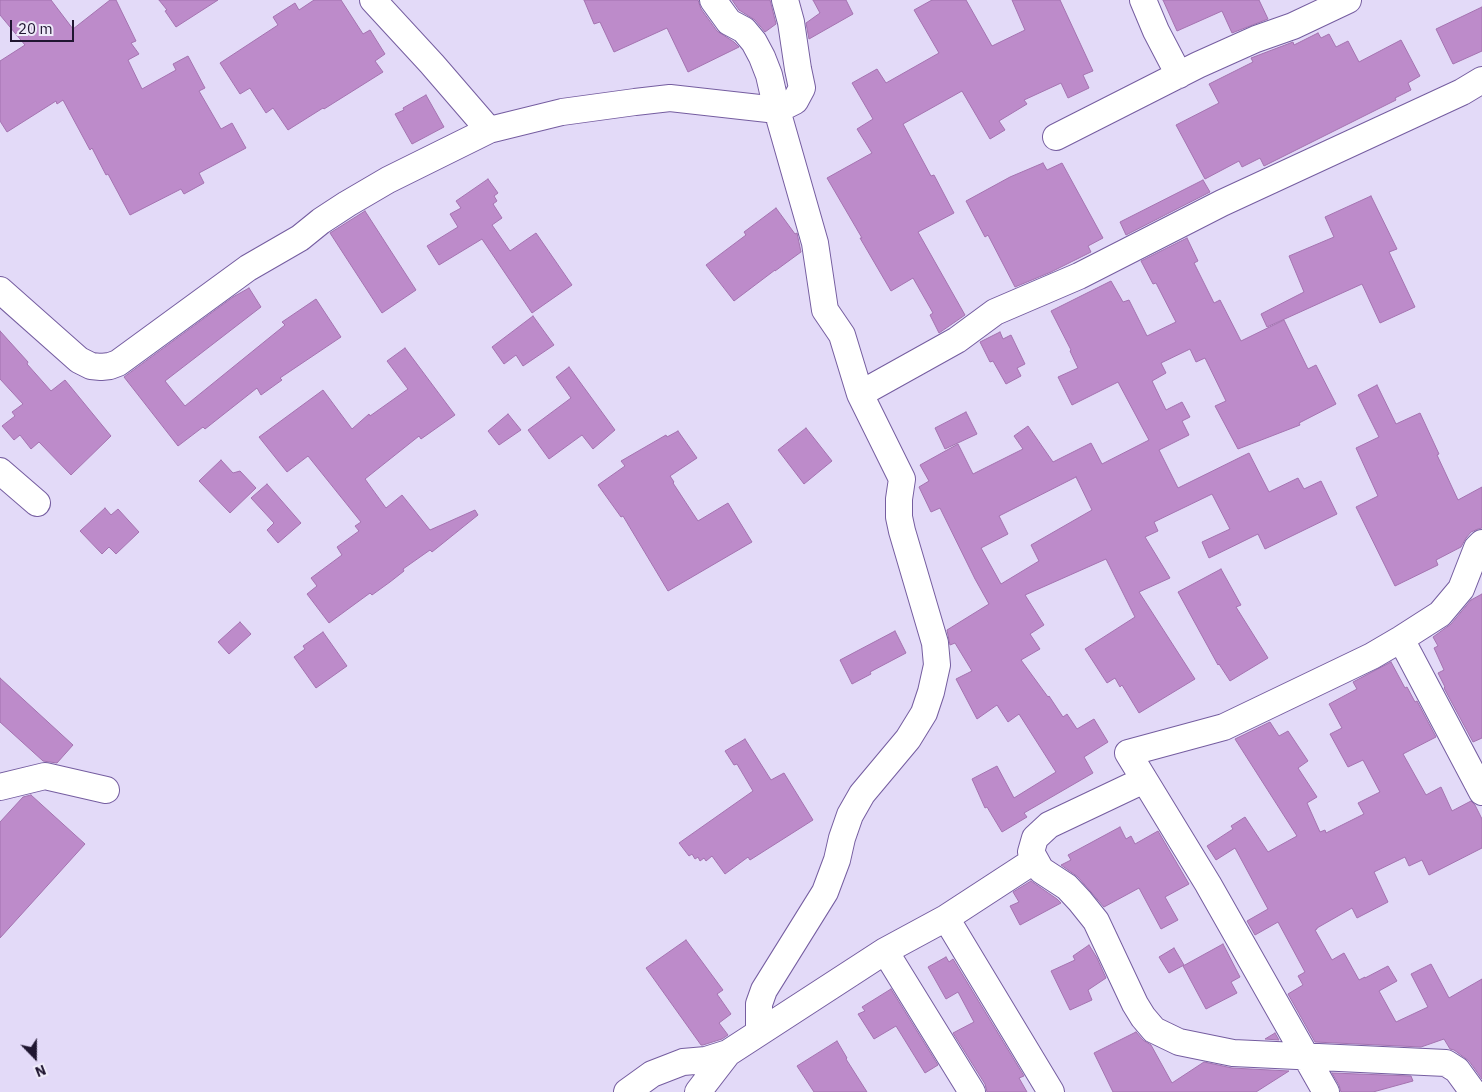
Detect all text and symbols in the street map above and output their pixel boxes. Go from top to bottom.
scale bar [12,10,76,42]
text: 20 m [18,19,53,38]
north arrow [10,1032,60,1082]
text: N [33,1061,49,1081]

